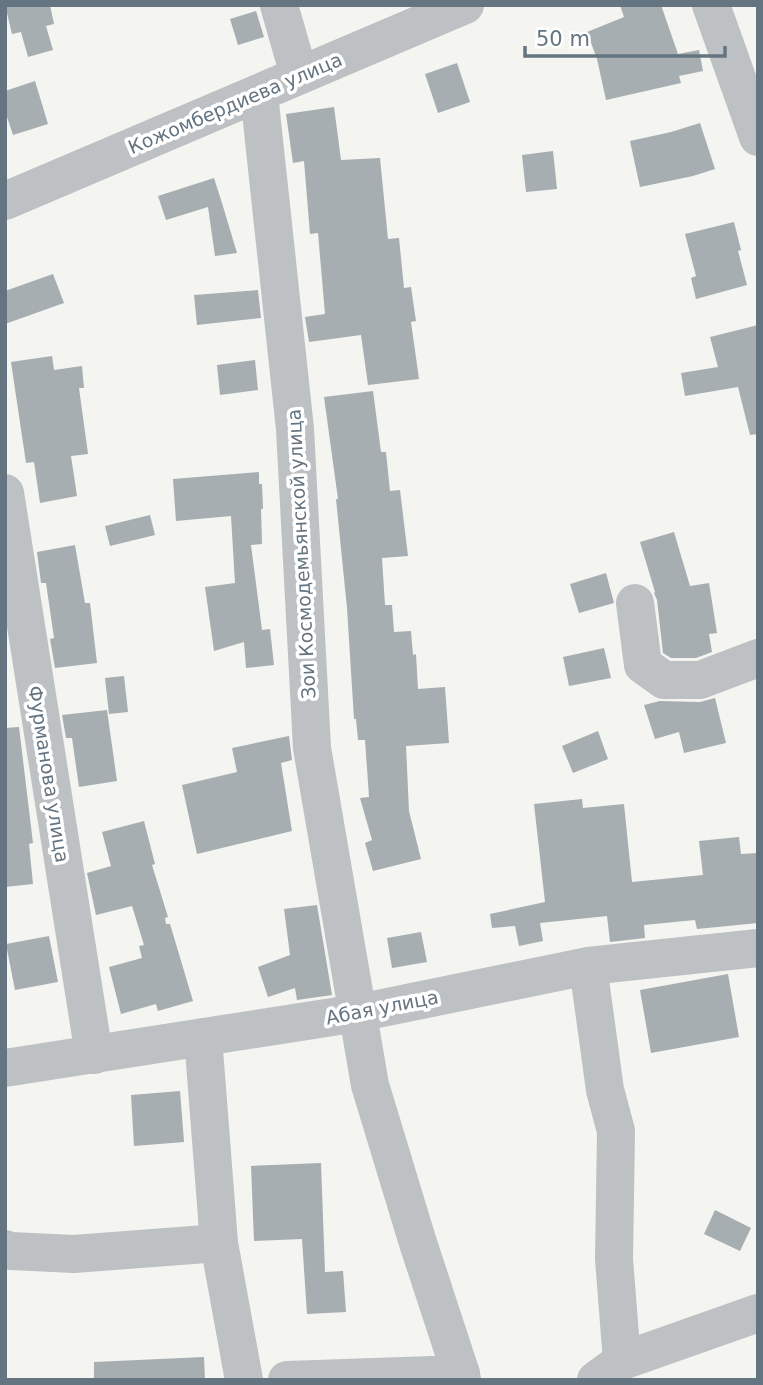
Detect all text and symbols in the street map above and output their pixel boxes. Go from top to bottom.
scale bar [525,14,724,58]
text: 50 m [536,27,590,51]
street label: Кожомбердиева улица [125,48,345,158]
street label: Зои Космодемьянской улица [282,409,320,699]
street label: Фурманова улица [24,684,74,864]
street label: Абая улица [324,985,440,1029]

